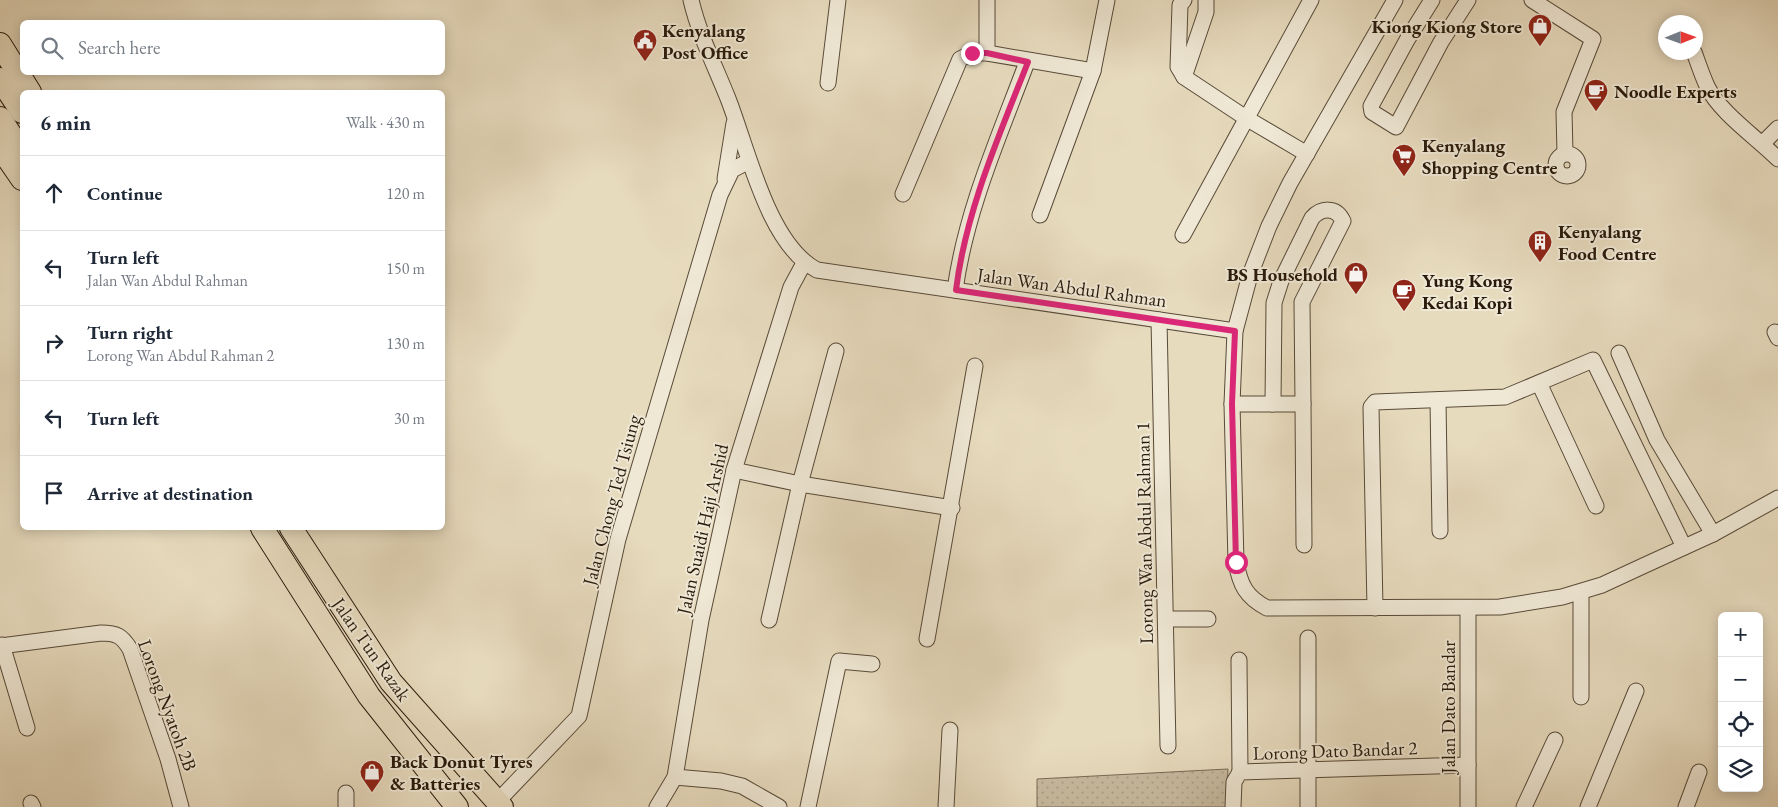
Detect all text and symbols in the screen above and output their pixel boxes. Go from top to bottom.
shop icon: Kiong Kiong Store [1527,13,1553,47]
place label: Kiong Kiong Store [1372,14,1522,39]
north arrow [1658,15,1703,60]
place label: Kenyalang Post Office [662,18,748,65]
search box [20,20,445,75]
public building icon: Kenyalang Post Office [632,28,658,62]
icon: search [38,34,66,62]
text: Search here [78,35,160,60]
route end [961,42,984,65]
cafe icon: Noodle Experts [1583,78,1609,112]
place label: Noodle Experts [1614,79,1737,104]
text: 6 min [40,109,91,136]
text: Walk · 430 m [346,112,425,133]
place label: Kenyalang Shopping Centre [1422,133,1557,180]
supermarket icon: Kenyalang Shopping Centre [1391,143,1417,177]
icon: ahead [40,179,68,207]
text: Continue [87,181,162,206]
text: 120 m [386,183,425,204]
place label: Kenyalang Food Centre [1558,219,1657,266]
building icon: Kenyalang Food Centre [1527,229,1553,263]
text: Turn left [87,245,159,270]
icon: left [40,254,68,282]
text: 150 m [386,258,425,279]
shop icon: BS Household [1343,261,1369,295]
street label: Jalan Wan Abdul Rahman [974,262,1168,313]
place label: BS Household [1227,262,1338,287]
place label: Yung Kong Kedai Kopi [1422,268,1513,315]
text: Jalan Wan Abdul Rahman [87,270,248,291]
cafe icon: Yung Kong Kedai Kopi [1391,278,1417,312]
text: Turn right [87,320,173,345]
icon: right [40,329,68,357]
text: 130 m [386,333,425,354]
text: Lorong Wan Abdul Rahman 2 [87,345,274,366]
icon: left [40,404,68,432]
text: Turn left [87,406,159,431]
text: 30 m [394,408,425,429]
street label: Jalan Chong Ted Tsiung [576,411,647,590]
street label: Lorong Wan Abdul Rahman 1 [1130,422,1159,644]
street label: Jalan Suaidi Haji Arshid [670,441,734,619]
icon: arrive [40,479,68,507]
text: Arrive at destination [87,481,253,506]
route start [1225,551,1248,574]
street label: Jalan Tun Razak [326,591,417,707]
map controls [1718,612,1763,792]
button: + [1718,612,1763,657]
street label: Lorong Nyatoh 2B [132,636,203,774]
street label: Jalan Dato Bandar [1436,640,1461,776]
button: − [1718,657,1763,702]
button: locate [1718,702,1763,747]
street label: Lorong Dato Bandar 2 [1252,735,1418,766]
button: layers [1718,747,1763,792]
place label: Back Donut Tyres & Batteries [390,749,533,796]
shop icon: Back Donut Tyres & Batteries [359,759,385,793]

